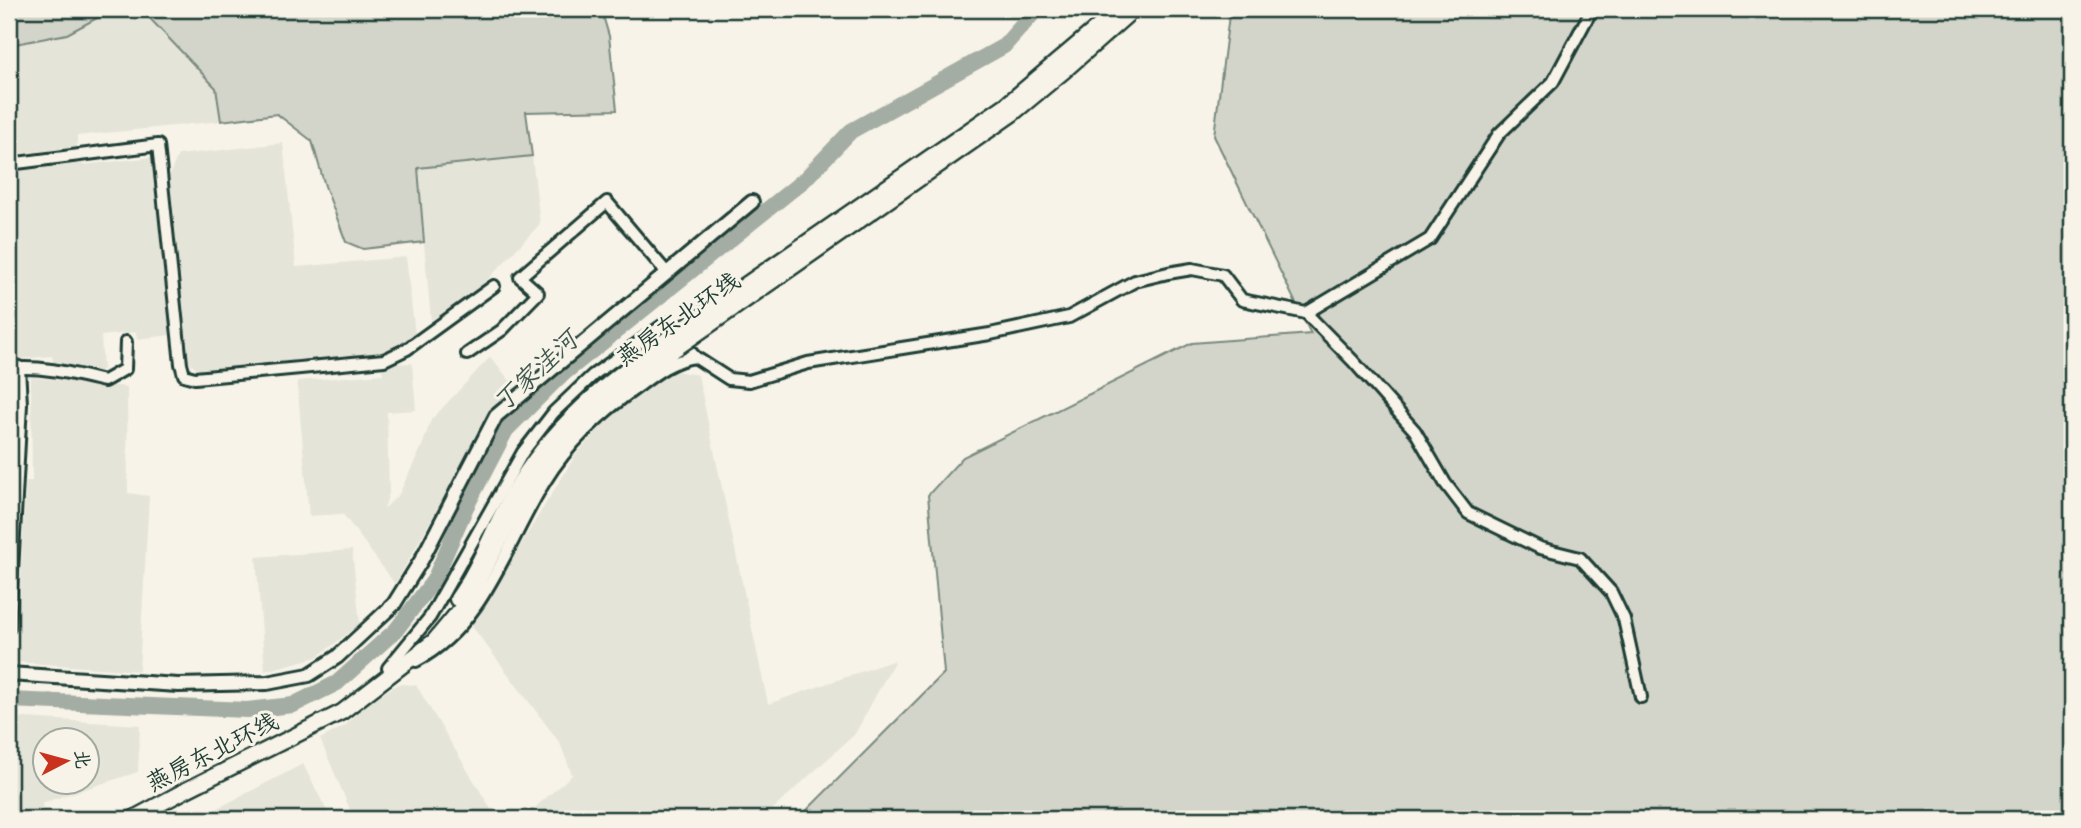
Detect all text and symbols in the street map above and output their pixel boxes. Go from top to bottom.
street label: 燕房东北环线 [610,265,748,377]
water label: 丁家洼河 [486,321,591,423]
street label: 燕房东北环线 [141,706,285,803]
north arrow [32,726,102,796]
text: 北 [66,749,95,770]

